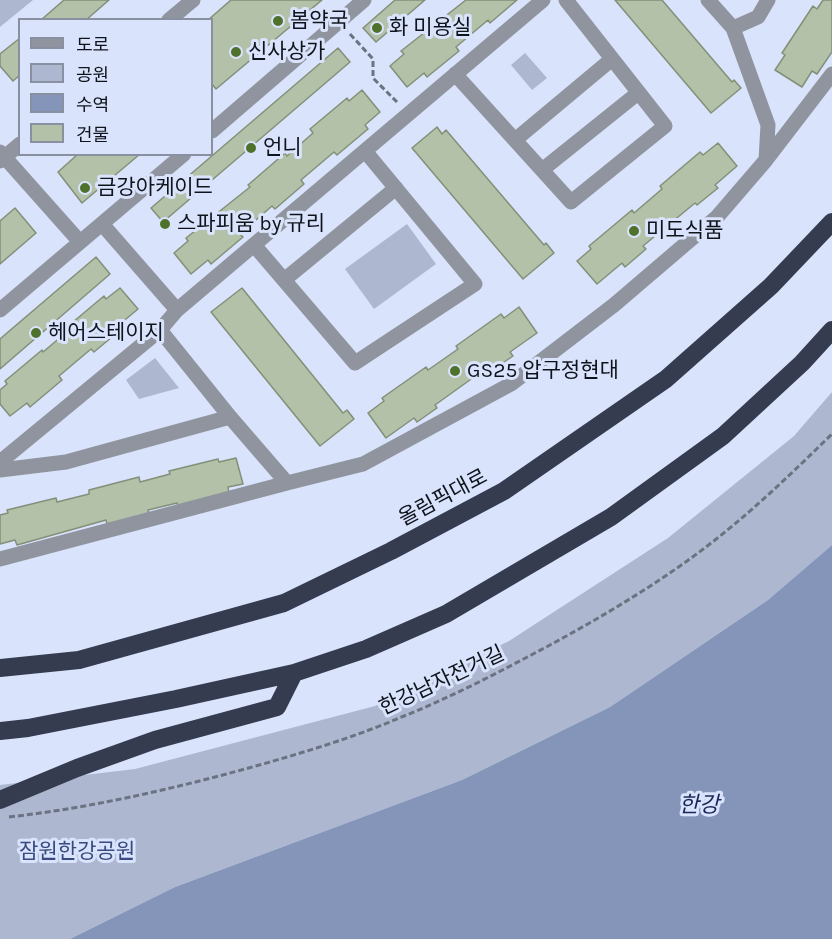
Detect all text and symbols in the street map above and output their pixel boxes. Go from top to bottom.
place label: 봄약국 [290,8,348,34]
marker: 봄약국 [271,14,285,28]
place label: 화 미용실 [389,15,471,41]
legend [18,18,213,156]
marker: 화 미용실 [370,21,384,35]
text: 도로 [76,34,109,56]
place label: 신사상가 [248,39,325,65]
marker: 신사상가 [229,45,243,59]
text: 공원 [76,64,109,86]
text: 수역 [76,94,109,116]
text: 건물 [76,124,109,146]
place label: 언니 [263,135,302,161]
marker: 언니 [244,141,258,155]
place label: 금강아케이드 [97,175,213,201]
marker: 금강아케이드 [78,181,92,195]
place label: 스파피움 by 규리 [177,211,325,237]
marker: 스파피움 by 규리 [158,217,172,231]
place label: 미도식품 [646,218,723,244]
marker: 미도식품 [627,224,641,238]
place label: 헤어스테이지 [48,320,164,346]
marker: 헤어스테이지 [29,326,43,340]
place label: GS25 압구정현대 [467,358,619,384]
marker: GS25 압구정현대 [448,364,462,378]
street label: 올림픽대로 [394,464,492,532]
street label: 한강남자전거길 [375,641,509,721]
water label: 한강 [679,793,719,819]
park label: 잠원한강공원 [19,839,135,865]

